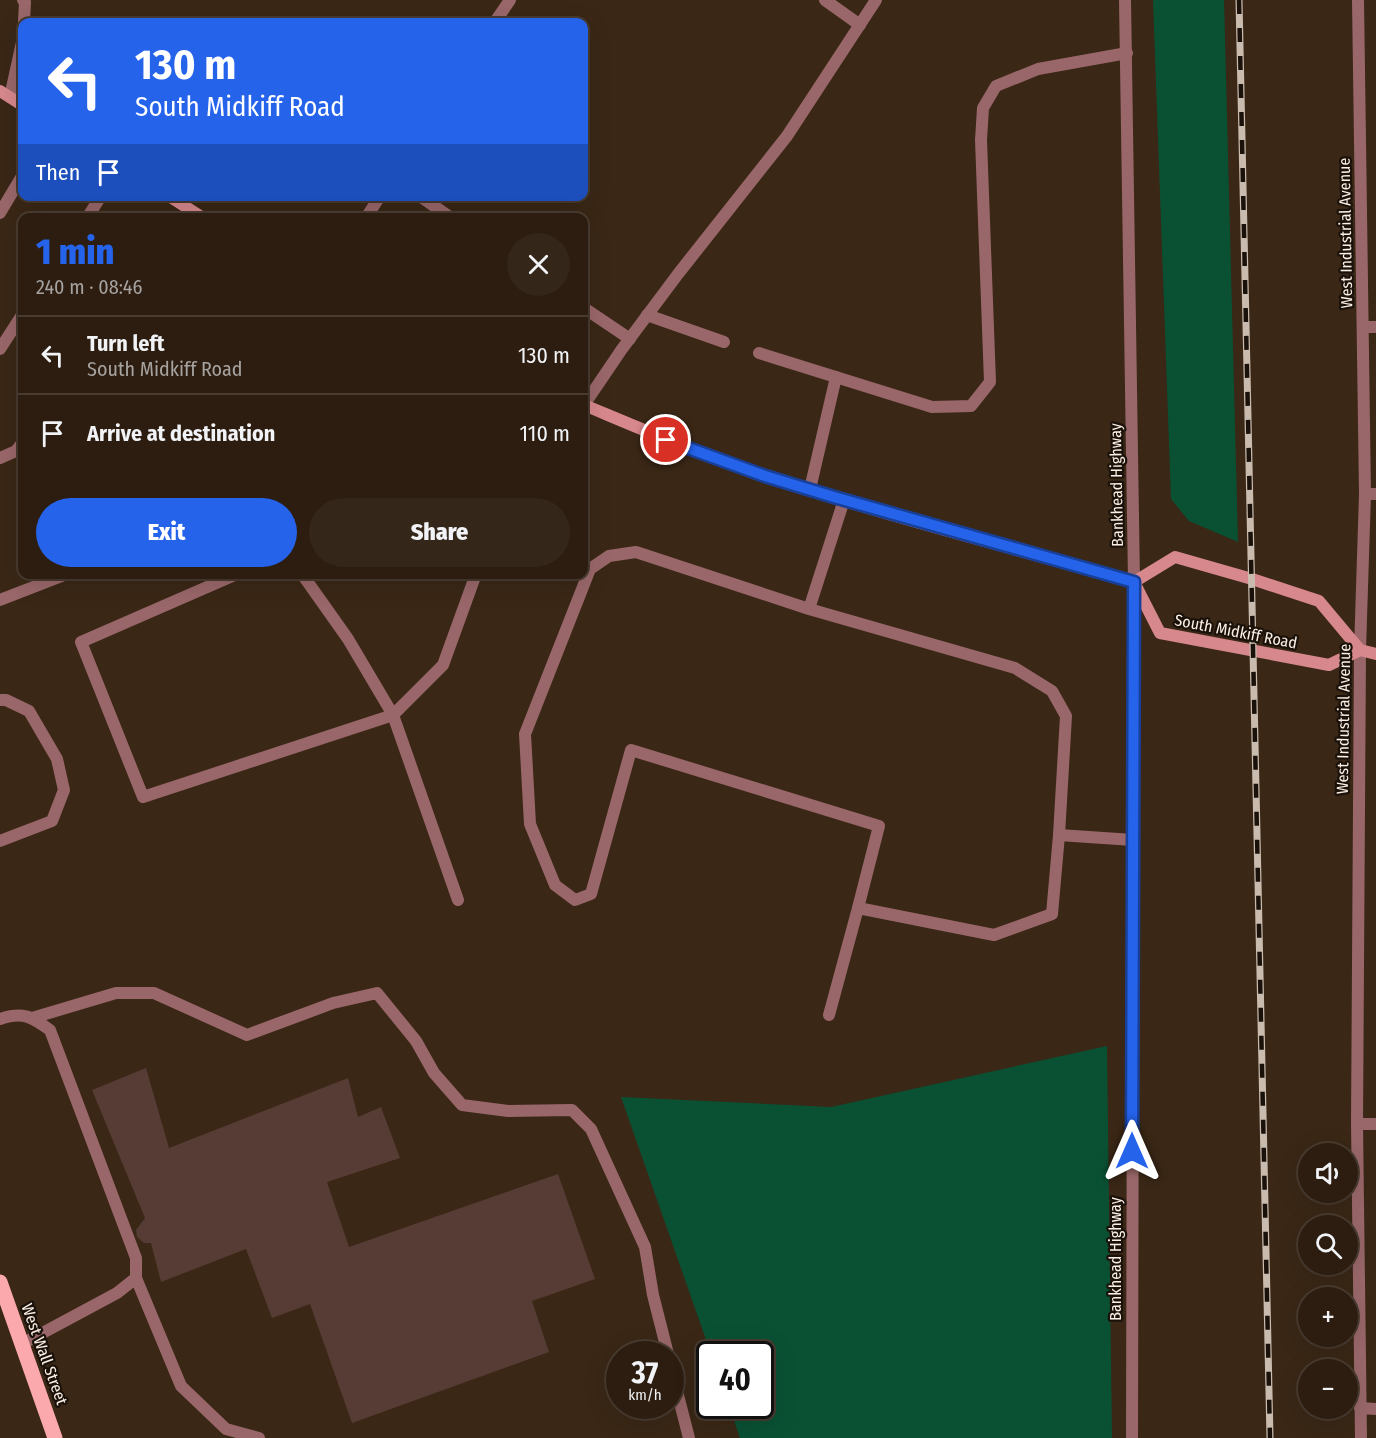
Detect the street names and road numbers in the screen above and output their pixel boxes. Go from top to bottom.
street label: West Industrial Avenue [1335,157,1356,308]
street label: Bankhead Highway [1106,422,1127,547]
street label: South Midkiff Road [1173,610,1299,653]
street label: West Industrial Avenue [1333,643,1354,794]
street label: Bankhead Highway [1106,1196,1125,1321]
street label: West Wall Street [17,1301,72,1408]

